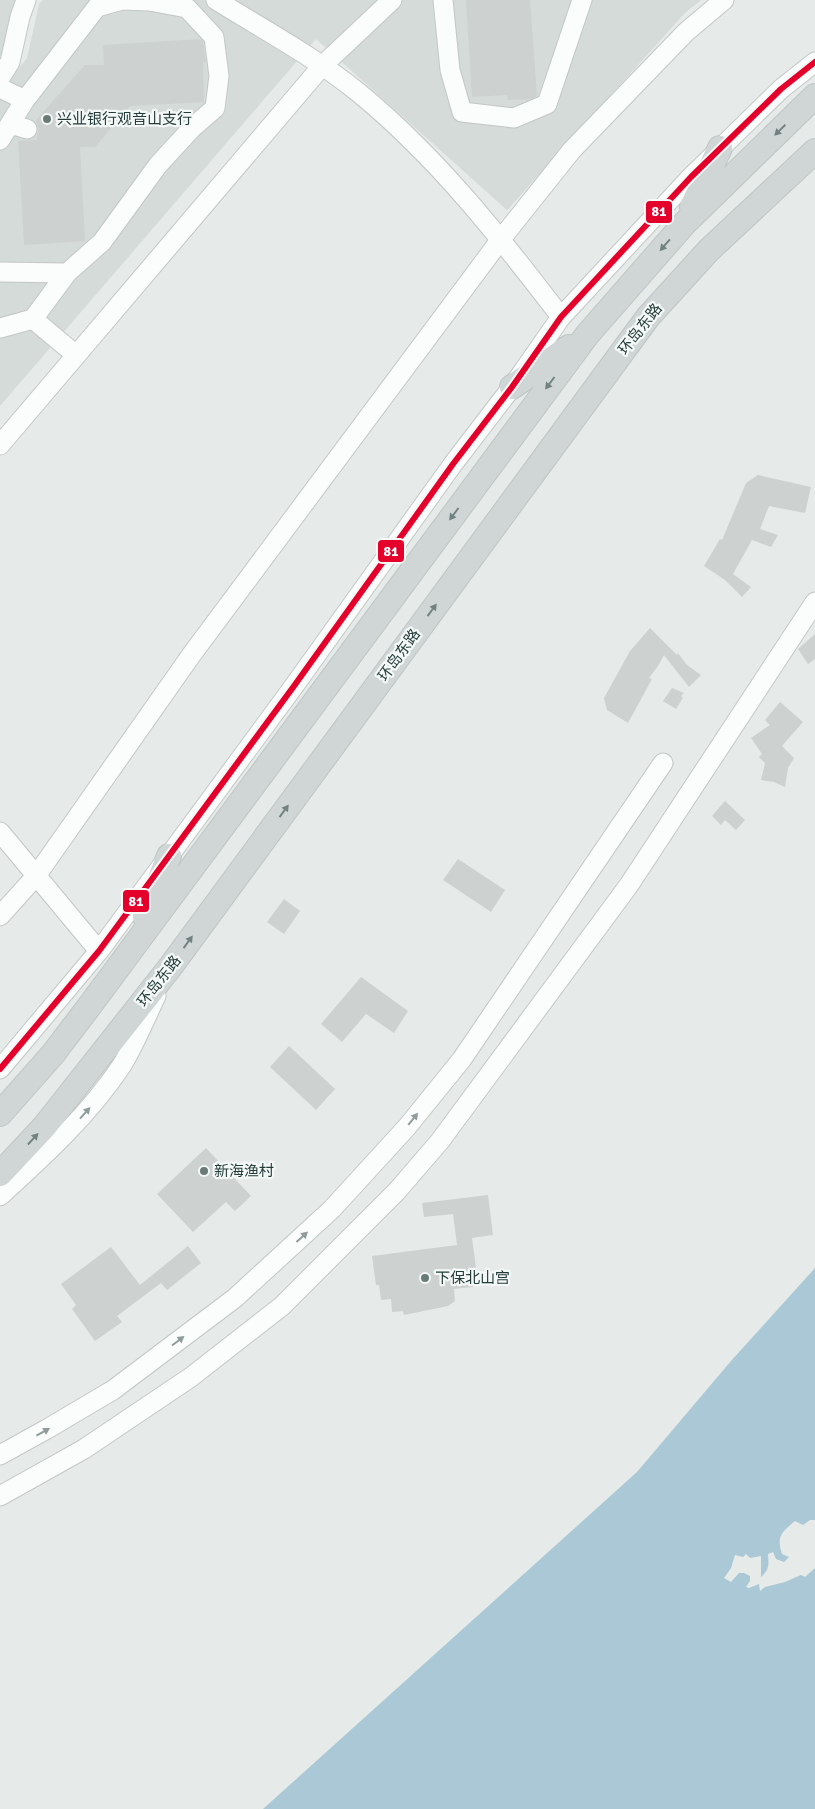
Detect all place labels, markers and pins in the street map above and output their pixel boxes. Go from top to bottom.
place label: 兴业银行观音山支行 [57,110,192,128]
marker: 兴业银行观音山支行 [41,113,53,125]
place label: 新海渔村 [214,1162,274,1180]
marker: 新海渔村 [198,1165,210,1177]
place label: 下保北山宫 [435,1269,510,1287]
marker: 下保北山宫 [419,1272,431,1284]

